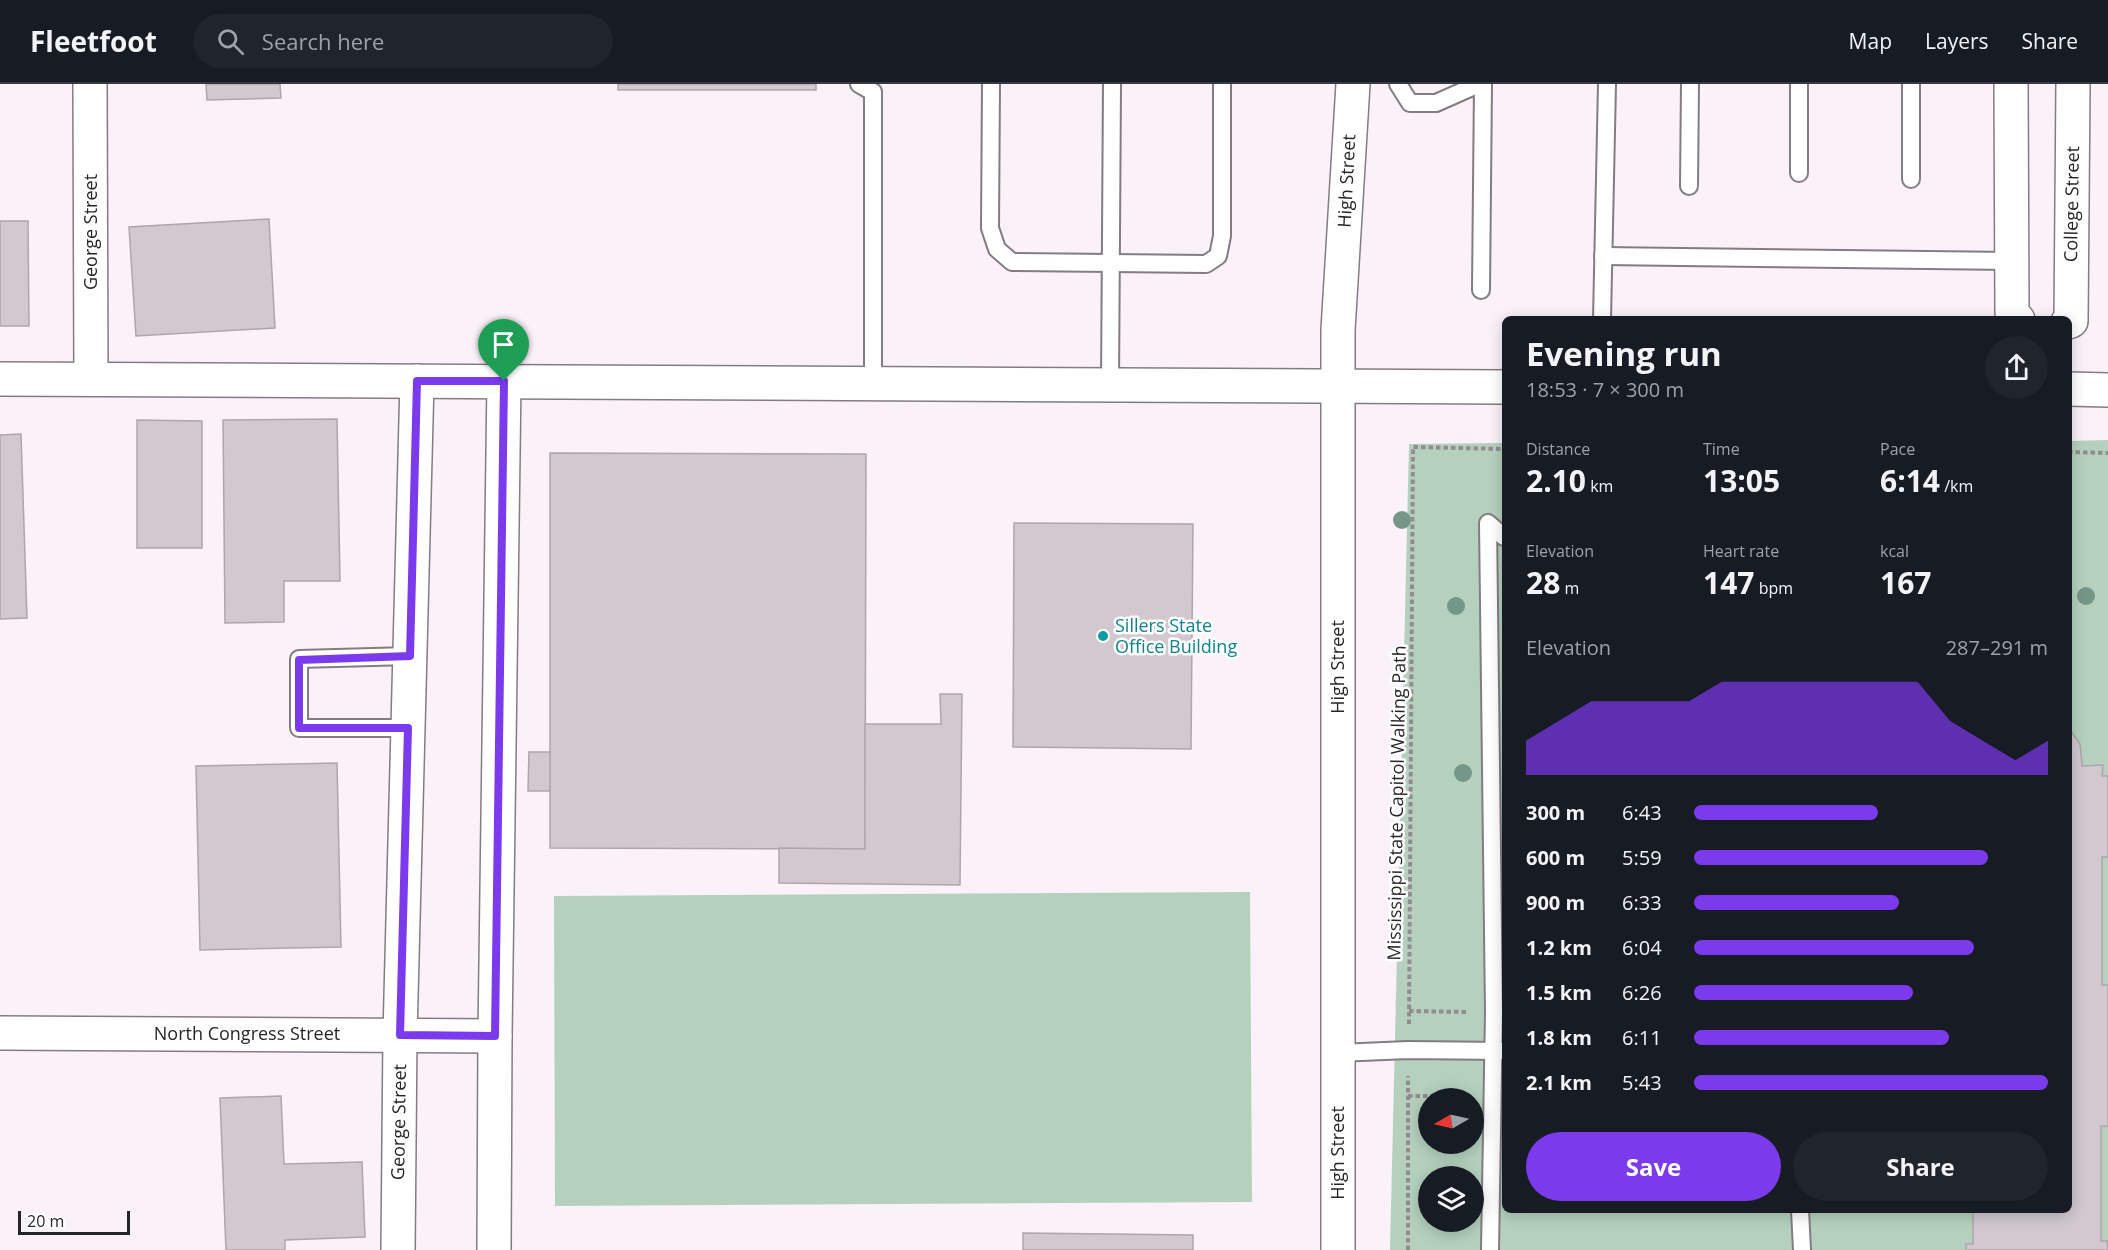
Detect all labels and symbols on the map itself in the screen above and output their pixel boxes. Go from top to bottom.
street label: High Street [1332,134,1360,228]
street label: College Street [2058,146,2084,262]
street label: George Street [78,174,102,290]
pin [478,319,529,381]
place label: Sillers State Office Building [1115,613,1237,658]
street label: High Street [1325,620,1349,714]
marker: Sillers State Office Building [1096,629,1110,643]
street label: Mississippi State Capitol Walking Path [1381,645,1411,961]
street label: North Congress Street [154,1021,340,1045]
street label: George Street [385,1064,411,1180]
north arrow [1418,1088,1484,1154]
street label: High Street [1325,1106,1349,1200]
scale bar [18,1208,130,1236]

